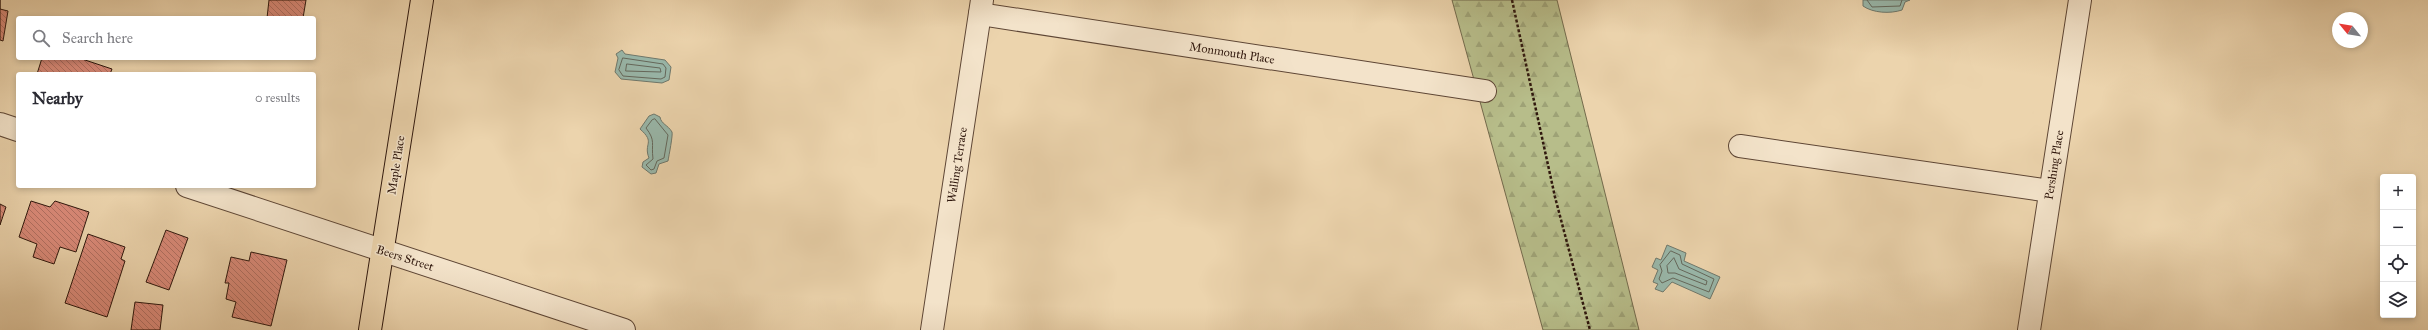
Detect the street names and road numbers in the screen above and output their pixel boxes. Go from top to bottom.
street label: Monmouth Place [1188,39,1276,67]
street label: Walling Terrace [944,126,971,204]
street label: Pershing Place [2042,129,2067,201]
street label: Maple Place [384,135,408,195]
street label: Beers Street [375,242,436,274]

